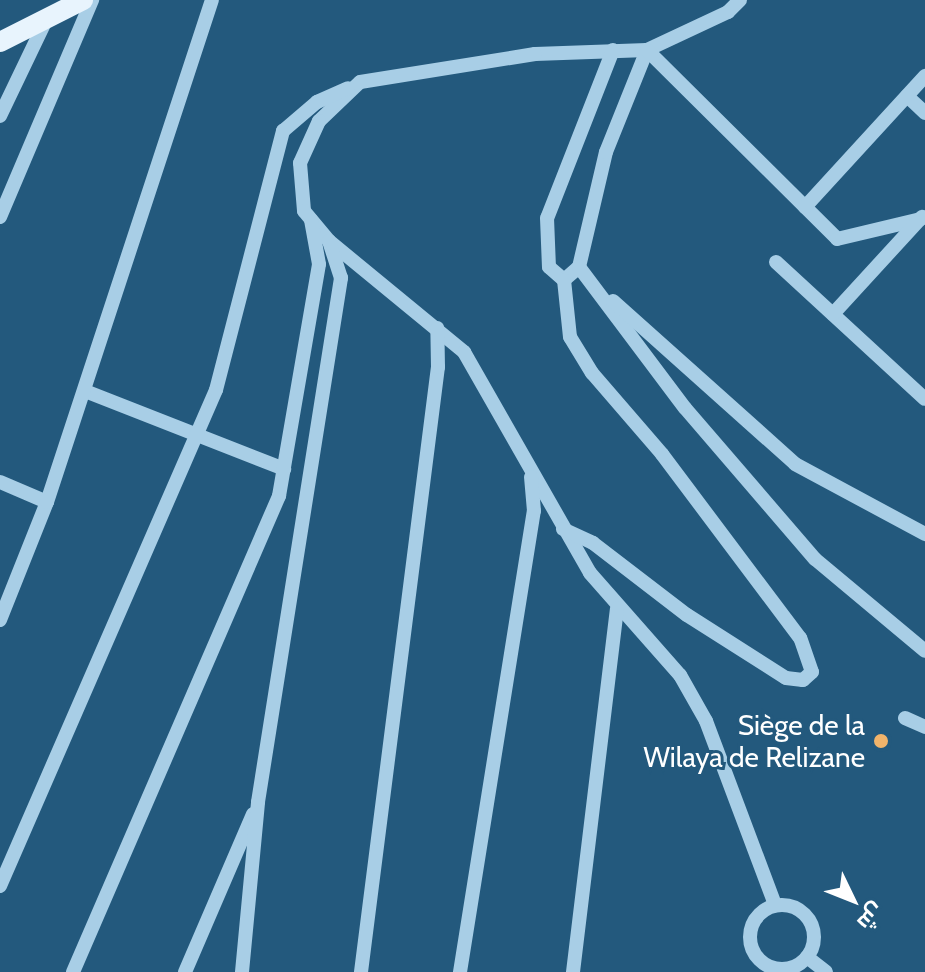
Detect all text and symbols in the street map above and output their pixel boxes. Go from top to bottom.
place label: Siège de la Wilaya de Relizane [643,708,865,774]
marker: Siège de la Wilaya de Relizane [872,732,890,750]
north arrow [813,860,893,940]
text: ش [851,897,890,936]

